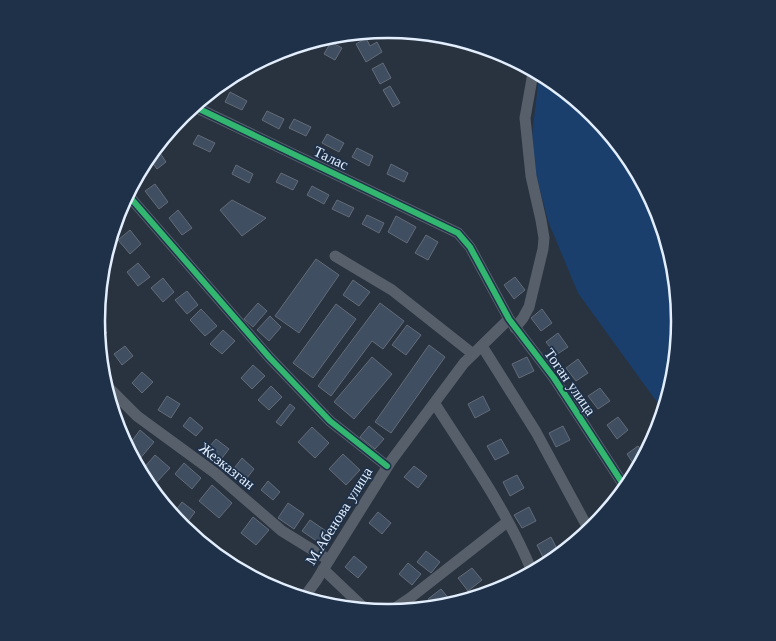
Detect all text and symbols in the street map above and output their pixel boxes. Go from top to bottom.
street label: Талас [311,141,352,174]
street label: Тоган улица [540,344,601,419]
street label: Жезказган [195,438,259,493]
street label: М.Абенова улица [301,463,376,568]

